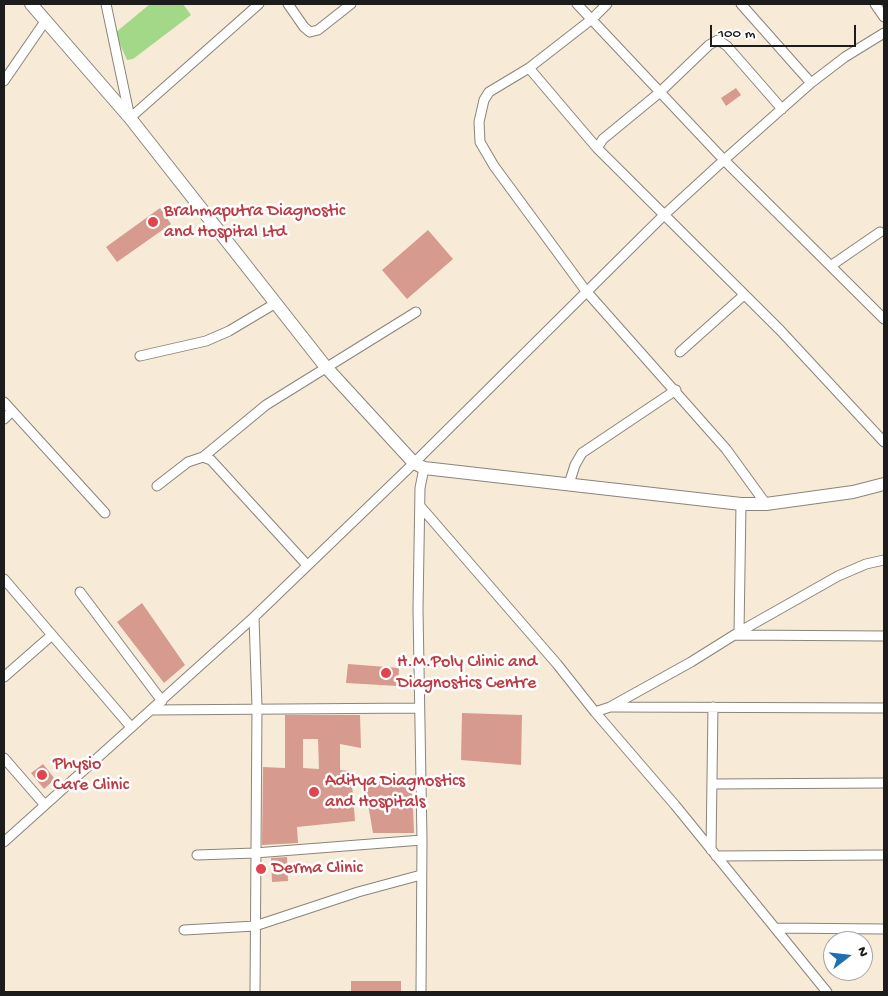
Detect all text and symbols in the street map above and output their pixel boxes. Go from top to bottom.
scale bar [713,15,859,47]
text: 100 m [718,25,755,43]
place label: Brahmaputra Diagnostic and Hospital Ltd [164,201,345,243]
marker: Brahmaputra Diagnostic and Hospital Ltd [146,215,160,229]
place label: H.M.Poly Clinic and Diagnostics Centre [397,652,537,694]
marker: H.M.Poly Clinic and Diagnostics Centre [379,666,393,680]
place label: Physio Care Clinic [53,754,129,796]
marker: Physio Care Clinic [35,768,49,782]
place label: Aditya Diagnostics and Hospitals [325,771,465,814]
marker: Aditya Diagnostics and Hospitals [307,785,321,799]
place label: Derma Clinic [272,858,363,880]
marker: Derma Clinic [254,862,268,876]
north arrow [823,931,873,981]
text: N [853,945,871,959]

